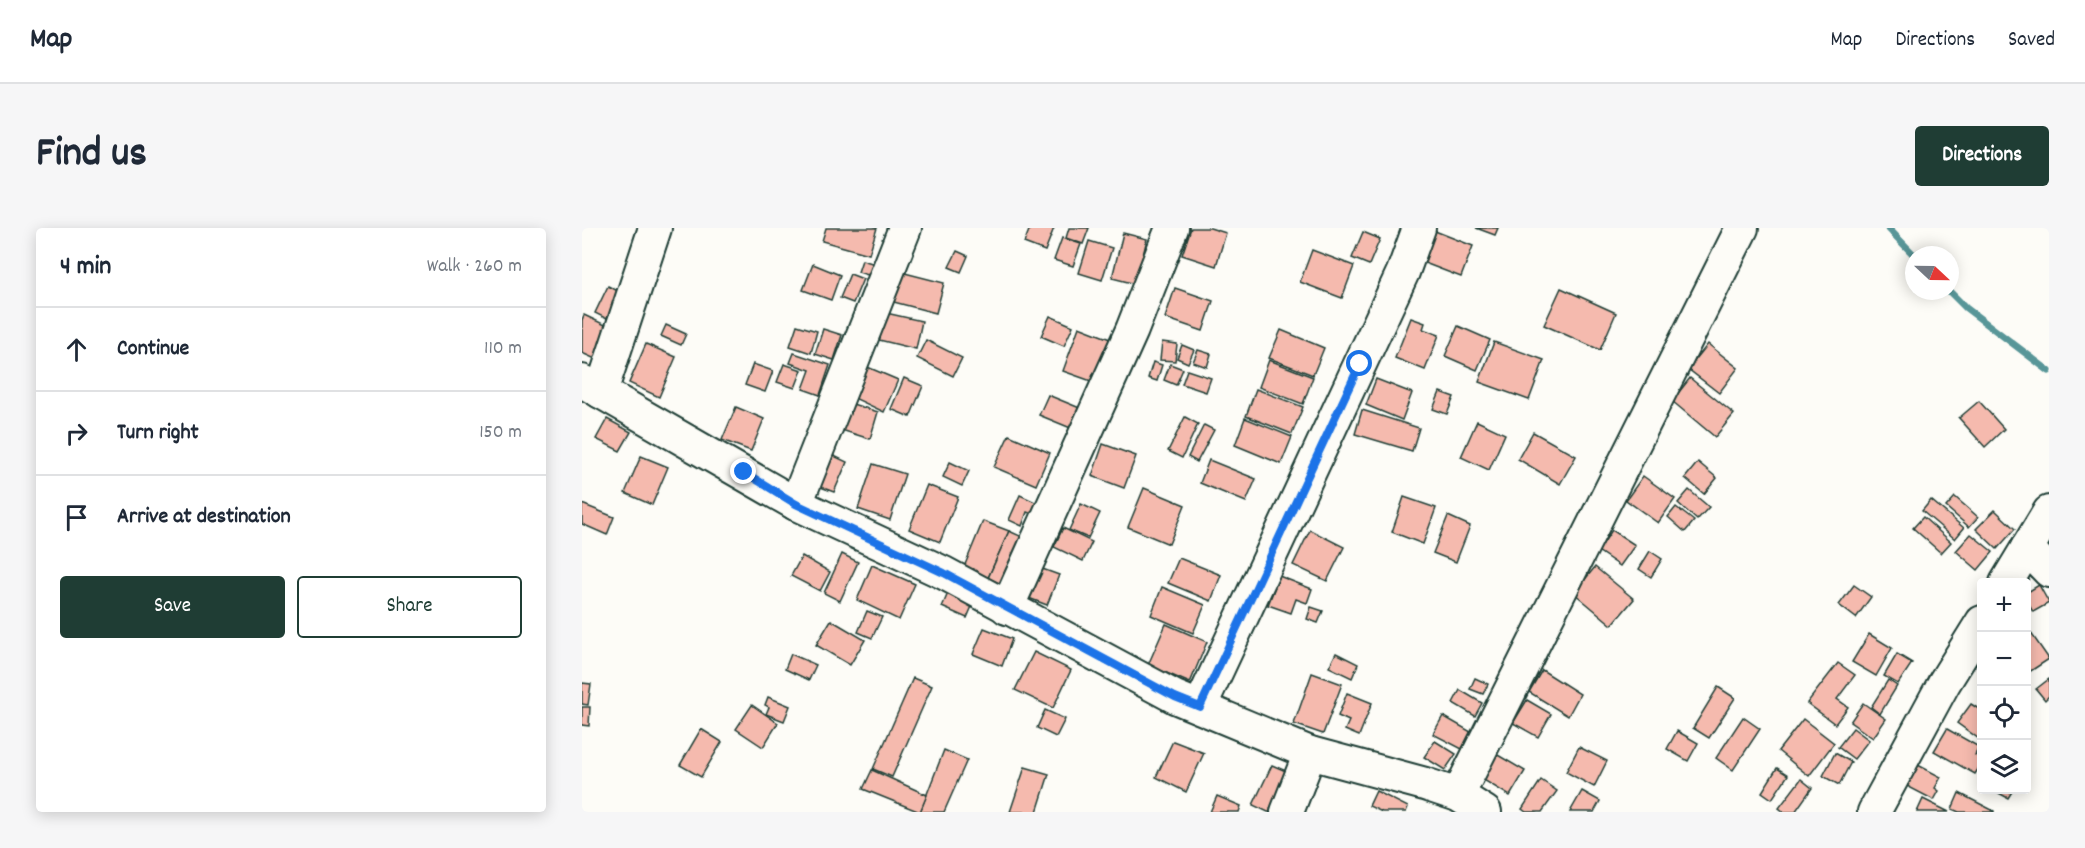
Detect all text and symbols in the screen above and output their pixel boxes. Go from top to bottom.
text: Map [30,21,72,61]
text: Map [1831,26,1862,56]
text: Directions [1895,26,1975,56]
text: Saved [2008,26,2055,56]
text: Find us [36,126,147,186]
button: Directions [1915,126,2049,186]
north arrow [1905,246,1959,300]
text: 4 min [60,249,111,286]
text: Walk · 260 m [427,253,522,281]
icon: ahead [60,333,93,366]
text: Continue [117,334,189,365]
text: 110 m [484,335,522,363]
route start [1346,350,1372,376]
icon: right [60,417,93,450]
text: Turn right [117,418,199,449]
text: 150 m [479,419,522,447]
route end [730,458,756,484]
icon: arrive [60,501,93,534]
text: Arrive at destination [117,502,291,533]
button: Save [60,576,285,638]
button: Share [297,576,522,638]
map controls [1977,578,2031,794]
button: + [1977,578,2031,632]
button: − [1977,632,2031,686]
button: locate [1977,686,2031,740]
button: layers [1977,740,2031,794]

